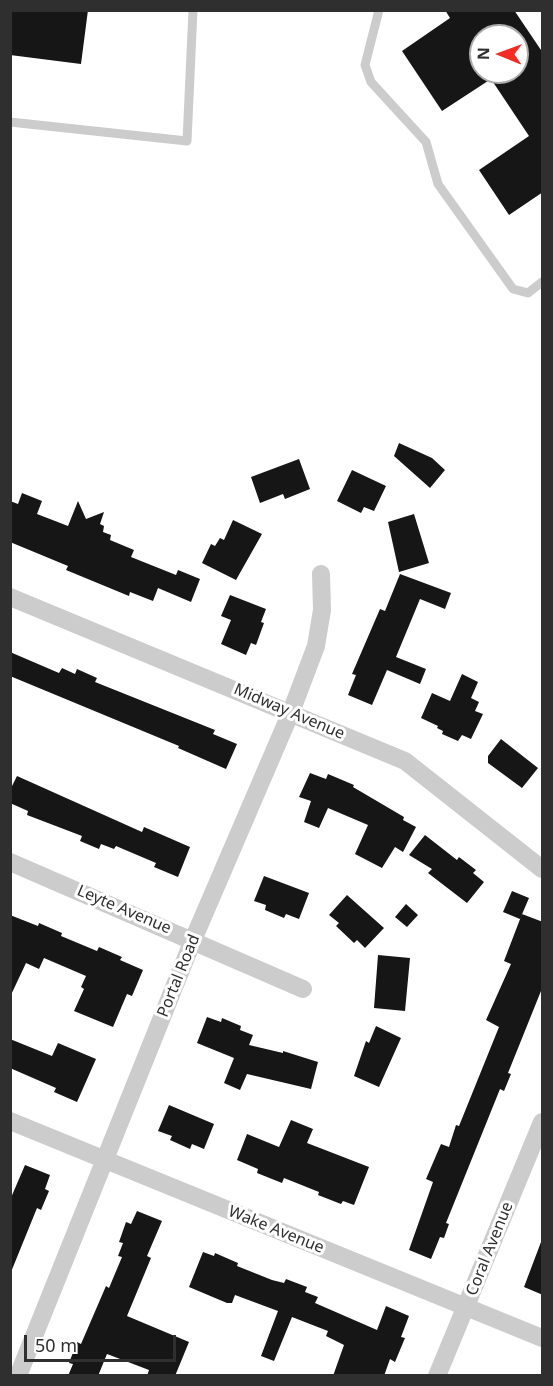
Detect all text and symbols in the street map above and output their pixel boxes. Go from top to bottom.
north arrow [469,24,529,84]
text: N [472,47,494,60]
street label: Midway Avenue [231,680,347,744]
street label: Leyte Avenue [74,882,174,938]
street label: Portal Road [154,932,204,1020]
street label: Coral Avenue [462,1199,518,1299]
street label: Wake Avenue [225,1202,327,1258]
scale bar [27,1323,178,1361]
text: 50 m [35,1333,77,1357]

